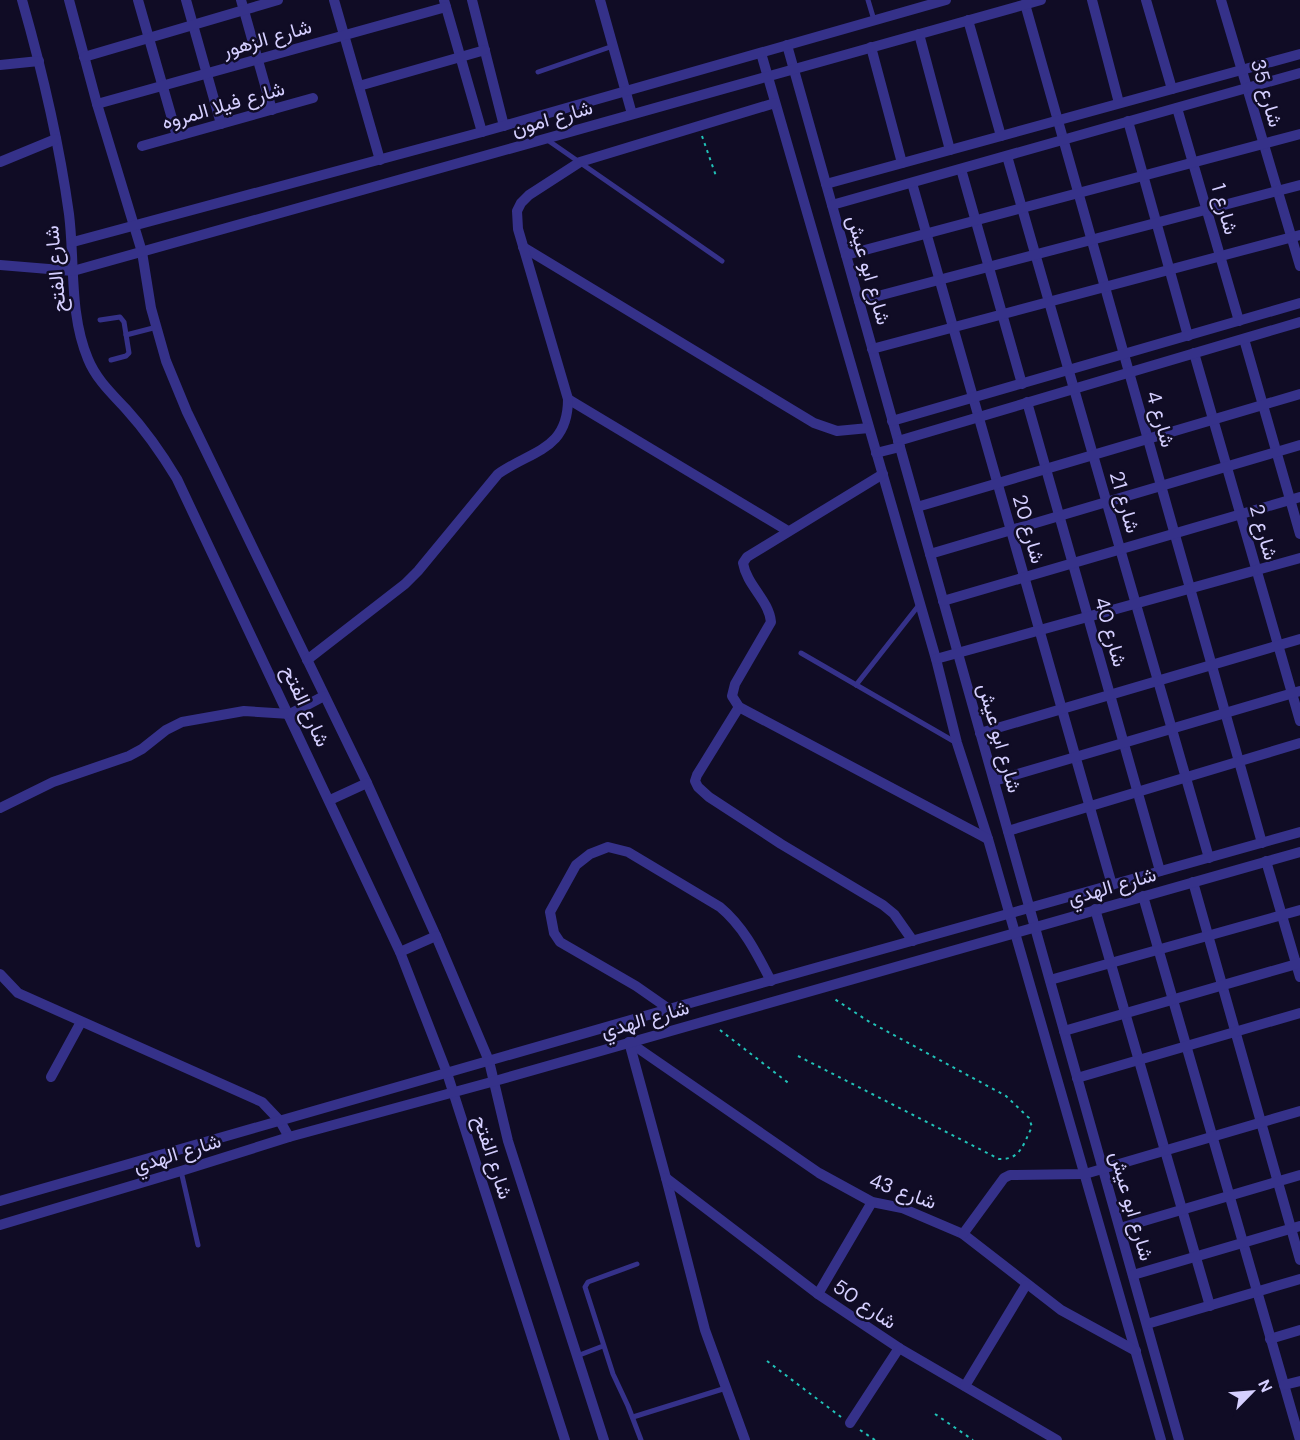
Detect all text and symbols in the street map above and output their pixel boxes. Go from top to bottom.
street label: شارع الزهور [218,13,315,64]
street label: شارع 35 [1244,56,1289,130]
street label: شارع فيلا المروه [158,75,288,136]
street label: شارع امون [508,94,596,143]
street label: شارع 1 [1204,181,1245,238]
street label: شارع ابو عيش [840,212,897,328]
street label: شارع الفتح [38,225,73,313]
street label: شارع 4 [1140,388,1181,451]
street label: شارع 21 [1103,468,1146,536]
street label: شارع 20 [1006,492,1051,567]
street label: شارع 2 [1243,501,1284,563]
street label: شارع 40 [1088,594,1133,670]
street label: شارع الفتح [275,661,336,751]
street label: شارع ابو عيش [971,680,1028,796]
street label: شارع الهدي [1065,861,1160,915]
street label: شارع الهدي [598,994,693,1048]
street label: شارع الفتح [466,1112,519,1203]
street label: شارع الهدي [130,1127,225,1183]
street label: شارع ابو عيش [1103,1148,1160,1264]
street label: شارع 43 [866,1167,940,1216]
street label: شارع 50 [828,1273,902,1336]
north arrow [1222,1362,1282,1422]
text: N [1253,1376,1277,1396]

